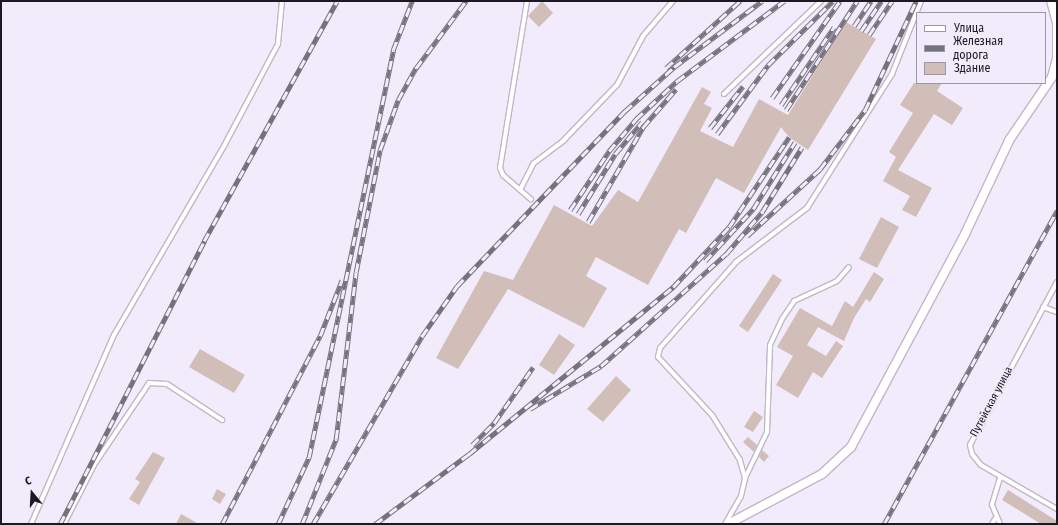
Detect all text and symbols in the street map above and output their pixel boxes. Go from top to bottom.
legend [916,12,1046,84]
text: Улица [954,21,984,35]
text: Железная дорога [953,34,1003,62]
text: Здание [954,61,990,75]
street label: Путейская улица [968,365,1016,439]
north arrow [12,473,52,513]
text: С [23,474,33,488]

